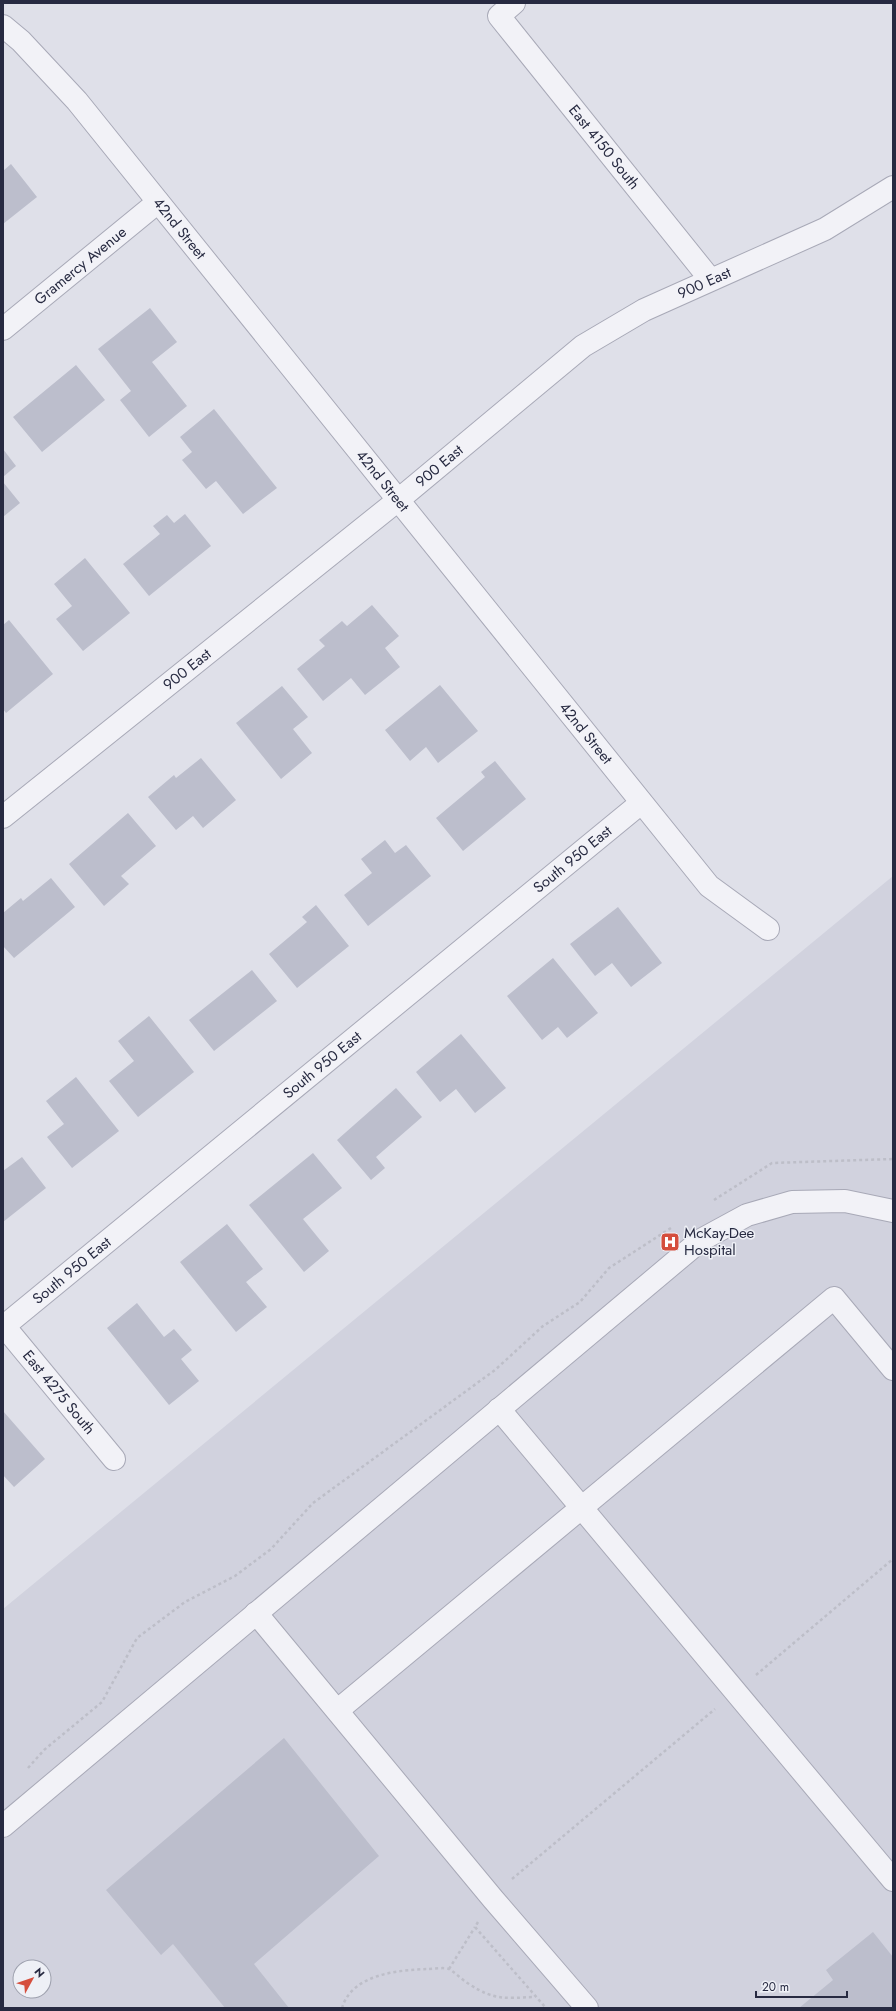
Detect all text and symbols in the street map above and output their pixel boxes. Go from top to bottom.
street label: East 4150 South [563,100,645,194]
street label: 42nd Street [148,193,212,264]
street label: Gramercy Avenue [29,221,131,310]
street label: 900 East [674,261,735,305]
street label: 900 East [411,439,468,492]
street label: 42nd Street [351,445,415,517]
street label: 900 East [158,643,216,696]
street label: 42nd Street [554,697,618,769]
street label: South 950 East [528,820,617,898]
street label: South 950 East [278,1026,367,1104]
place label: McKay-Dee Hospital [684,1222,755,1261]
street label: South 950 East [28,1231,116,1310]
hospital icon: McKay-Dee Hospital [659,1231,681,1253]
street label: East 4275 South [17,1345,100,1439]
north arrow [12,1959,52,1999]
text: N [31,1964,49,1981]
scale bar [756,1973,847,1999]
text: 20 m [762,1978,789,1996]

